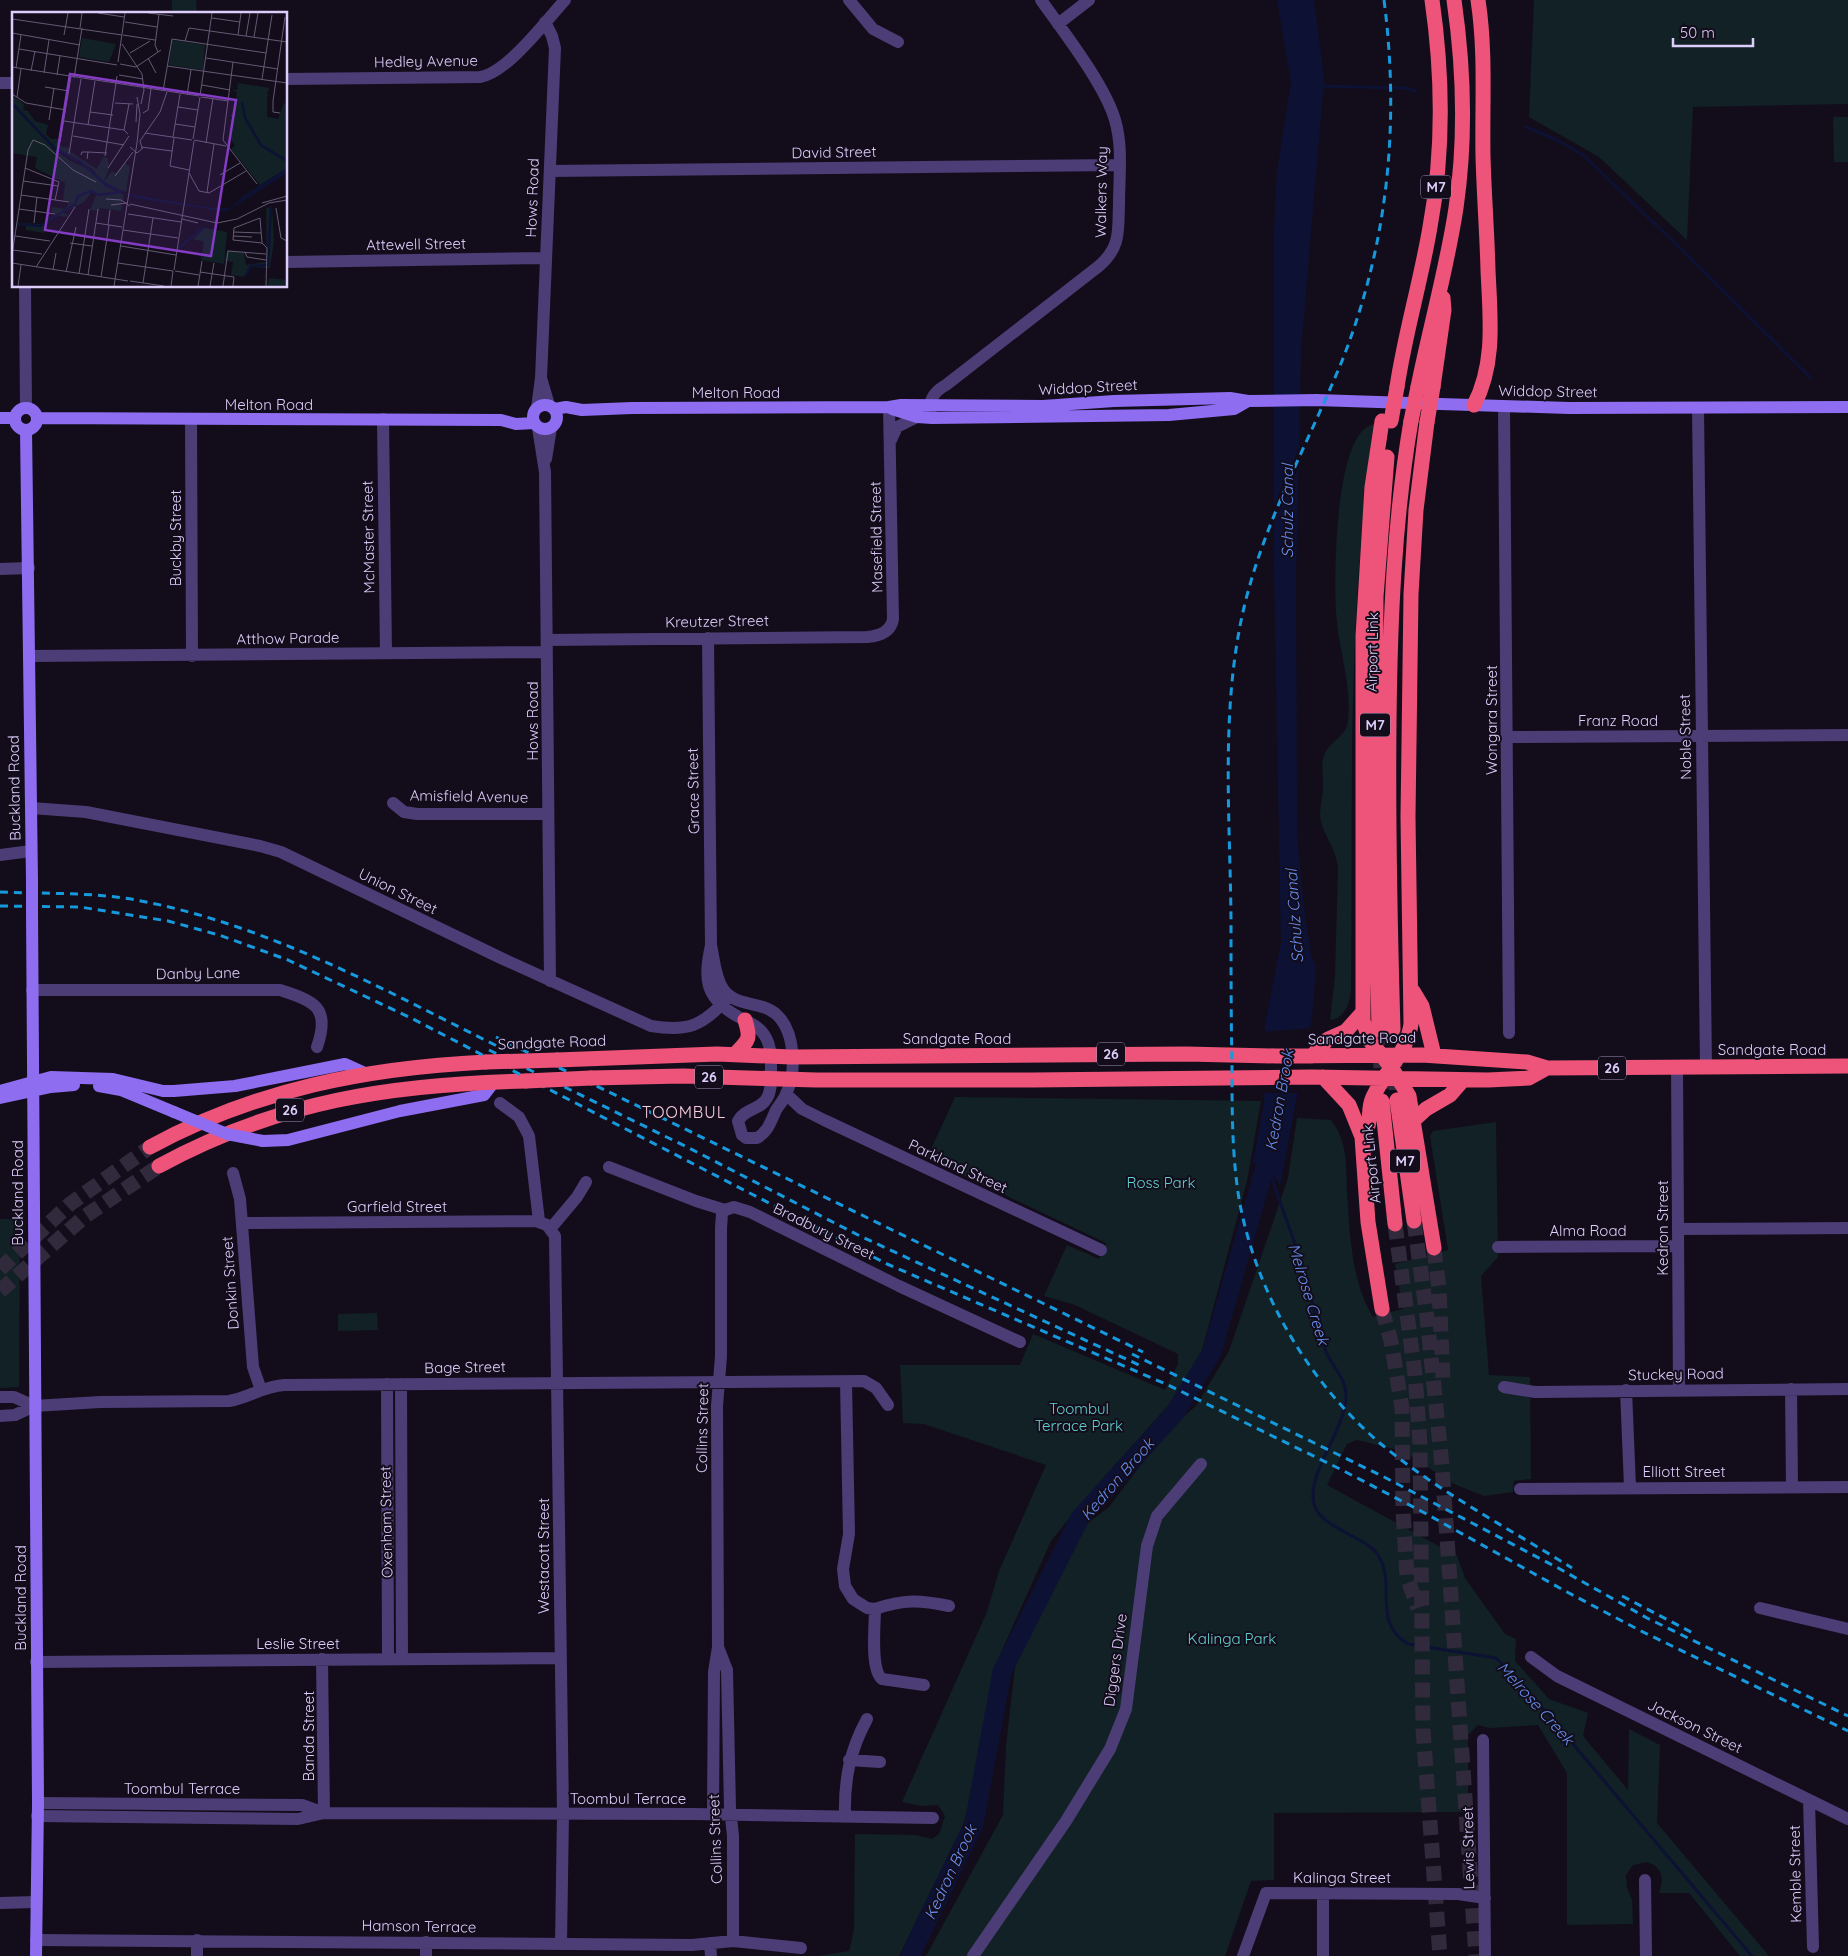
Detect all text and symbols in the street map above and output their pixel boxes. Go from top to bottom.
inset map [12,12,288,288]
scale bar [1673,15,1753,47]
text: 50 m [1680,23,1715,42]
street label: Hedley Avenue [374,51,478,71]
street label: David Street [791,142,877,162]
street label: Walkers Way [1091,146,1111,238]
street label: Hows Road [521,158,543,238]
road number: M7 [1421,176,1451,198]
street label: Attewell Street [366,234,466,254]
street label: Widdop Street [1038,375,1138,399]
street label: Widdop Street [1498,381,1598,401]
street label: Melton Road [692,383,780,402]
street label: Melton Road [225,395,313,414]
water label: Schulz Canal [1277,462,1297,558]
street label: McMaster Street [358,480,378,594]
street label: Masefield Street [866,481,886,593]
street label: Buckby Street [166,490,185,586]
street label: Kreutzer Street [665,611,769,631]
street label: Airport Link [1362,612,1382,692]
street label: Atthow Parade [236,628,340,648]
street label: Wongara Street [1482,665,1501,775]
street label: Hows Road [523,681,542,761]
street label: Noble Street [1675,694,1695,780]
street label: Franz Road [1578,711,1658,730]
road number: M7 [1360,714,1390,736]
street label: Buckland Road [4,735,24,841]
street label: Grace Street [683,748,703,834]
street label: Amisfield Avenue [410,785,528,807]
street label: Union Street [355,864,441,918]
water label: Schulz Canal [1281,866,1307,964]
street label: Danby Lane [156,963,240,983]
street label: Sandgate Road [1308,1028,1416,1048]
street label: Sandgate Road [903,1029,1011,1048]
street label: Sandgate Road [497,1031,607,1053]
street label: Sandgate Road [1718,1040,1826,1059]
road number: 26 [1097,1042,1125,1066]
water label: Kedron Brook [1260,1046,1298,1152]
road number: 26 [1598,1056,1626,1080]
road number: 26 [695,1066,723,1088]
road number: 26 [276,1098,304,1122]
district label: TOOMBUL [642,1102,726,1122]
street label: Airport Link [1357,1123,1385,1205]
street label: Parkland Street [905,1135,1011,1197]
street label: Buckland Road [8,1140,27,1246]
road number: M7 [1390,1150,1420,1172]
park label: Ross Park [1127,1173,1195,1192]
street label: Kedron Street [1653,1180,1672,1276]
street label: Garfield Street [347,1197,447,1216]
street label: Bradbury Street [770,1198,878,1264]
street label: Alma Road [1549,1221,1627,1240]
street label: Donkin Street [217,1236,243,1330]
water label: Melrose Creek [1284,1241,1334,1349]
street label: Bage Street [424,1357,506,1377]
street label: Stuckey Road [1628,1364,1724,1384]
street label: Collins Street [692,1383,712,1473]
park label: Toombul Terrace Park [1035,1399,1123,1435]
water label: Kedron Brook [1076,1433,1159,1524]
street label: Elliott Street [1643,1462,1725,1481]
street label: Oxenham Street [376,1466,396,1578]
street label: Westacott Street [534,1498,553,1614]
street label: Buckland Road [11,1545,30,1651]
street label: Diggers Drive [1099,1612,1131,1708]
park label: Kalinga Park [1188,1629,1276,1648]
street label: Leslie Street [256,1634,340,1653]
water label: Melrose Creek [1493,1657,1580,1750]
street label: Banda Street [299,1691,318,1781]
street label: Jackson Street [1644,1695,1746,1757]
street label: Toombul Terrace [124,1779,240,1798]
street label: Toombul Terrace [570,1789,686,1808]
street label: Collins Street [704,1794,726,1884]
street label: Lewis Street [1458,1806,1478,1890]
water label: Kedron Brook [919,1820,981,1923]
street label: Kemble Street [1785,1825,1805,1923]
street label: Kalinga Street [1293,1868,1391,1887]
street label: Hamson Terrace [361,1915,477,1937]

